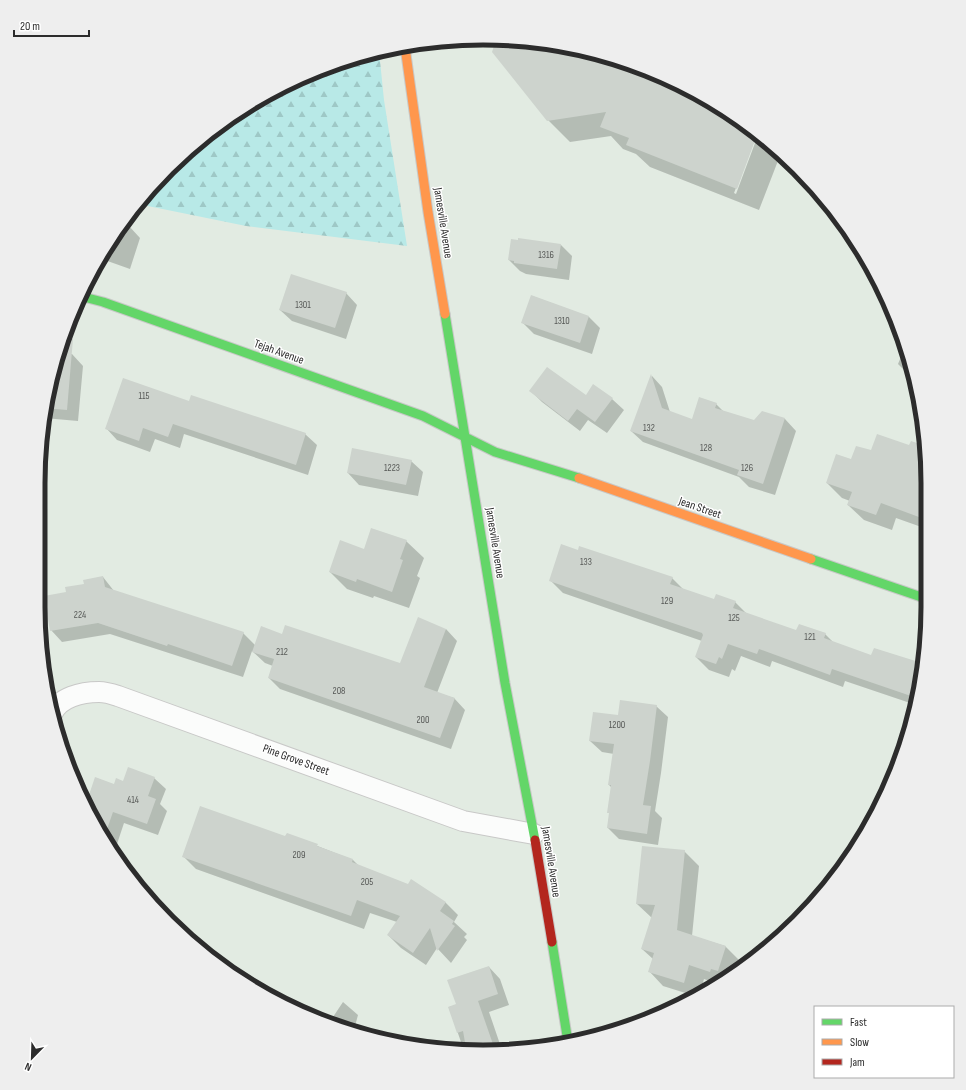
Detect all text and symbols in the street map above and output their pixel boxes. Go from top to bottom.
scale bar [14,12,89,38]
text: 20 m [20,19,40,34]
street label: Jamesville Avenue [430,186,456,260]
house number: 1316 [538,249,554,261]
house number: 1301 [295,299,311,311]
house number: 1310 [554,315,570,327]
street label: Tejah Avenue [252,336,306,368]
house number: 115 [138,390,150,402]
house number: 132 [643,422,655,434]
house number: 128 [700,442,712,454]
house number: 1223 [384,462,400,474]
house number: 126 [741,462,753,474]
street label: Jean Street [676,493,724,522]
street label: Jamesville Avenue [482,506,508,580]
house number: 133 [580,556,592,568]
house number: 129 [661,595,673,607]
house number: 224 [74,609,86,621]
house number: 125 [728,612,740,624]
house number: 121 [804,631,816,643]
house number: 212 [276,646,288,658]
house number: 208 [333,685,345,697]
house number: 200 [416,714,430,726]
house number: 1200 [609,719,625,731]
street label: Pine Grove Street [261,741,332,779]
house number: 414 [127,794,139,806]
street label: Jamesville Avenue [538,825,564,899]
house number: 209 [292,849,306,861]
house number: 205 [361,876,373,888]
legend [814,1006,954,1078]
text: Fast [850,1015,867,1030]
text: Slow [850,1035,869,1050]
north arrow [12,1038,52,1078]
text: Jam [849,1055,865,1070]
text: N [23,1060,34,1074]

